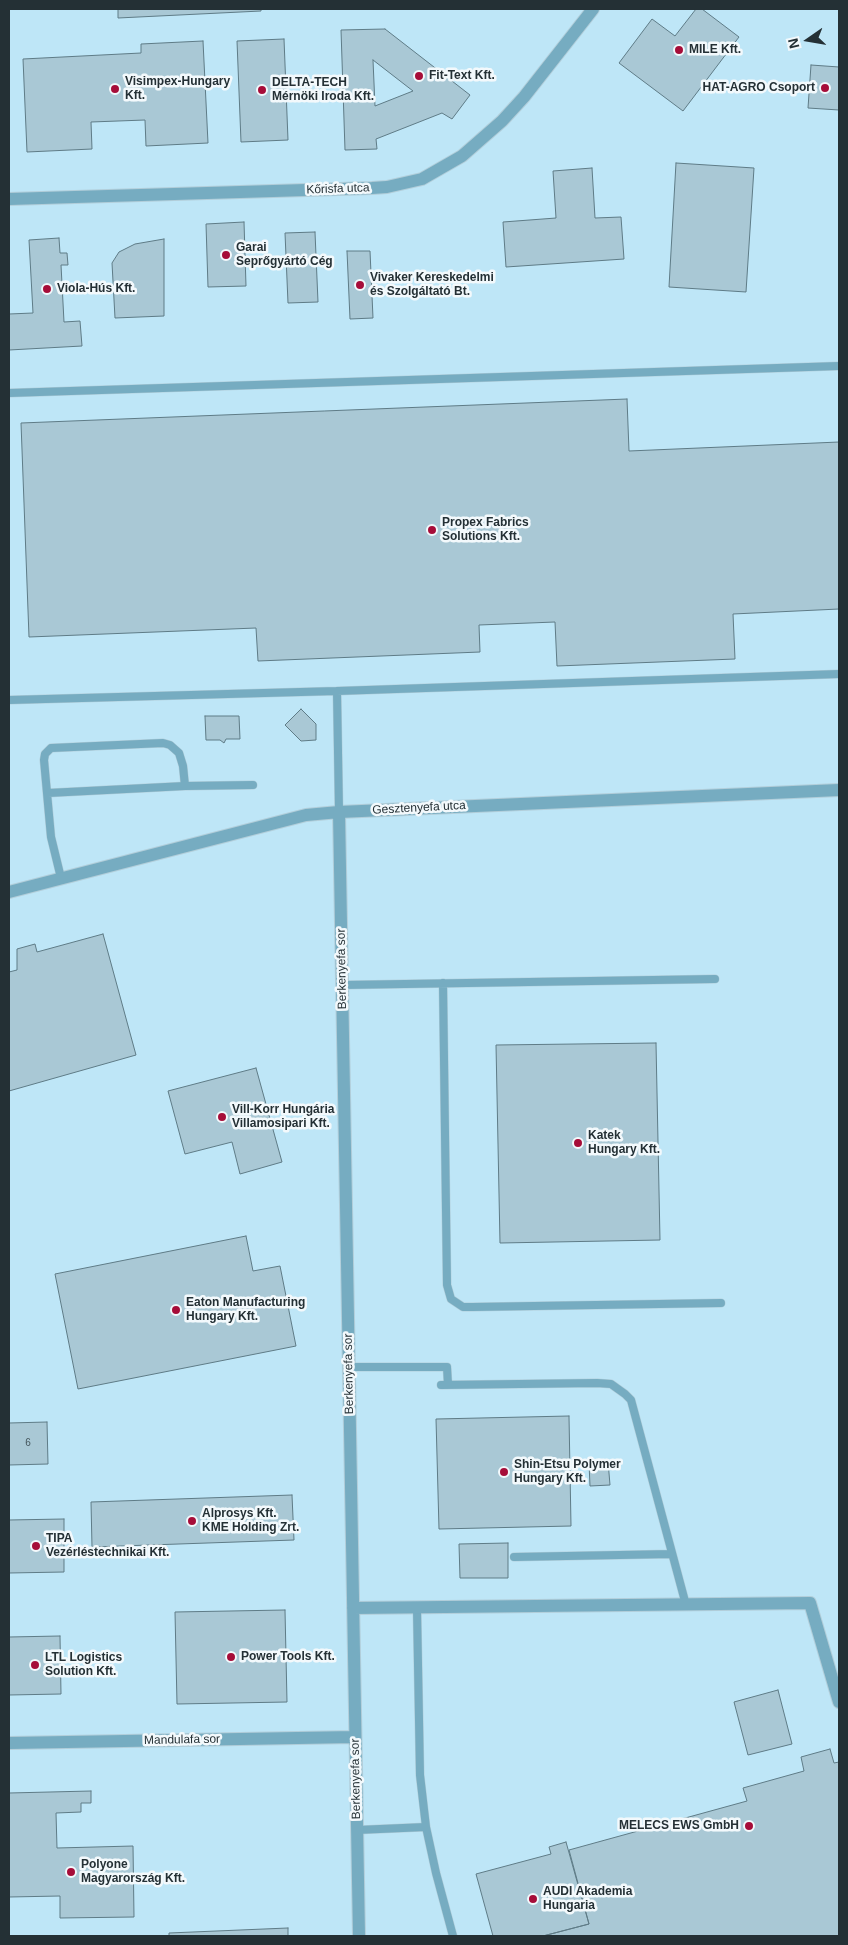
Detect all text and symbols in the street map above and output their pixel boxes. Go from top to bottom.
north arrow [783,15,833,65]
text: N [784,37,802,50]
place label: MILE Kft. [689,43,741,57]
marker: MILE Kft. [673,44,685,56]
place label: Fit-Text Kft. [429,69,495,83]
marker: Fit-Text Kft. [413,70,425,82]
place label: Visimpex-Hungary Kft. [125,75,230,103]
place label: DELTA-TECH Mérnöki Iroda Kft. [272,76,374,104]
place label: HAT-AGRO Csoport [703,81,815,95]
marker: HAT-AGRO Csoport [819,82,831,94]
marker: Visimpex-Hungary Kft. [109,83,121,95]
marker: DELTA-TECH Mérnöki Iroda Kft. [256,84,268,96]
street label: Kőrisfa utca [306,181,370,197]
place label: Garai Seprőgyártó Cég [236,241,333,269]
marker: Garai Seprőgyártó Cég [220,249,232,261]
place label: Vivaker Kereskedelmi és Szolgáltató Bt. [370,271,494,299]
marker: Vivaker Kereskedelmi és Szolgáltató Bt. [354,279,366,291]
place label: Viola-Hús Kft. [57,282,135,296]
marker: Viola-Hús Kft. [41,283,53,295]
place label: Propex Fabrics Solutions Kft. [442,516,529,544]
marker: Propex Fabrics Solutions Kft. [426,524,438,536]
street label: Gesztenyefa utca [372,798,466,818]
street label: Berkenyefa sor [334,929,350,1009]
place label: Vill-Korr Hungária Villamosipari Kft. [232,1103,334,1131]
marker: Vill-Korr Hungária Villamosipari Kft. [216,1111,228,1123]
place label: Katek Hungary Kft. [588,1129,660,1157]
marker: Katek Hungary Kft. [572,1137,584,1149]
place label: Eaton Manufacturing Hungary Kft. [186,1296,305,1324]
marker: Eaton Manufacturing Hungary Kft. [170,1304,182,1316]
street label: Berkenyefa sor [341,1334,357,1414]
house number: 6 [25,1437,31,1449]
place label: Shin-Etsu Polymer Hungary Kft. [514,1458,621,1486]
marker: Shin-Etsu Polymer Hungary Kft. [498,1466,510,1478]
place label: Alprosys Kft. KME Holding Zrt. [202,1507,299,1535]
marker: Alprosys Kft. KME Holding Zrt. [186,1515,198,1527]
place label: TIPA Vezérléstechnikai Kft. [46,1532,169,1560]
marker: TIPA Vezérléstechnikai Kft. [30,1540,42,1552]
place label: Power Tools Kft. [241,1650,335,1664]
place label: LTL Logistics Solution Kft. [45,1651,122,1679]
marker: Power Tools Kft. [225,1651,237,1663]
marker: LTL Logistics Solution Kft. [29,1659,41,1671]
street label: Mandulafa sor [144,1732,220,1748]
street label: Berkenyefa sor [348,1739,364,1819]
place label: MELECS EWS GmbH [619,1819,739,1833]
marker: MELECS EWS GmbH [743,1820,755,1832]
place label: Polyone Magyarország Kft. [81,1858,185,1886]
marker: Polyone Magyarország Kft. [65,1866,77,1878]
place label: AUDI Akademia Hungaria [543,1885,632,1913]
marker: AUDI Akademia Hungaria [527,1893,539,1905]

